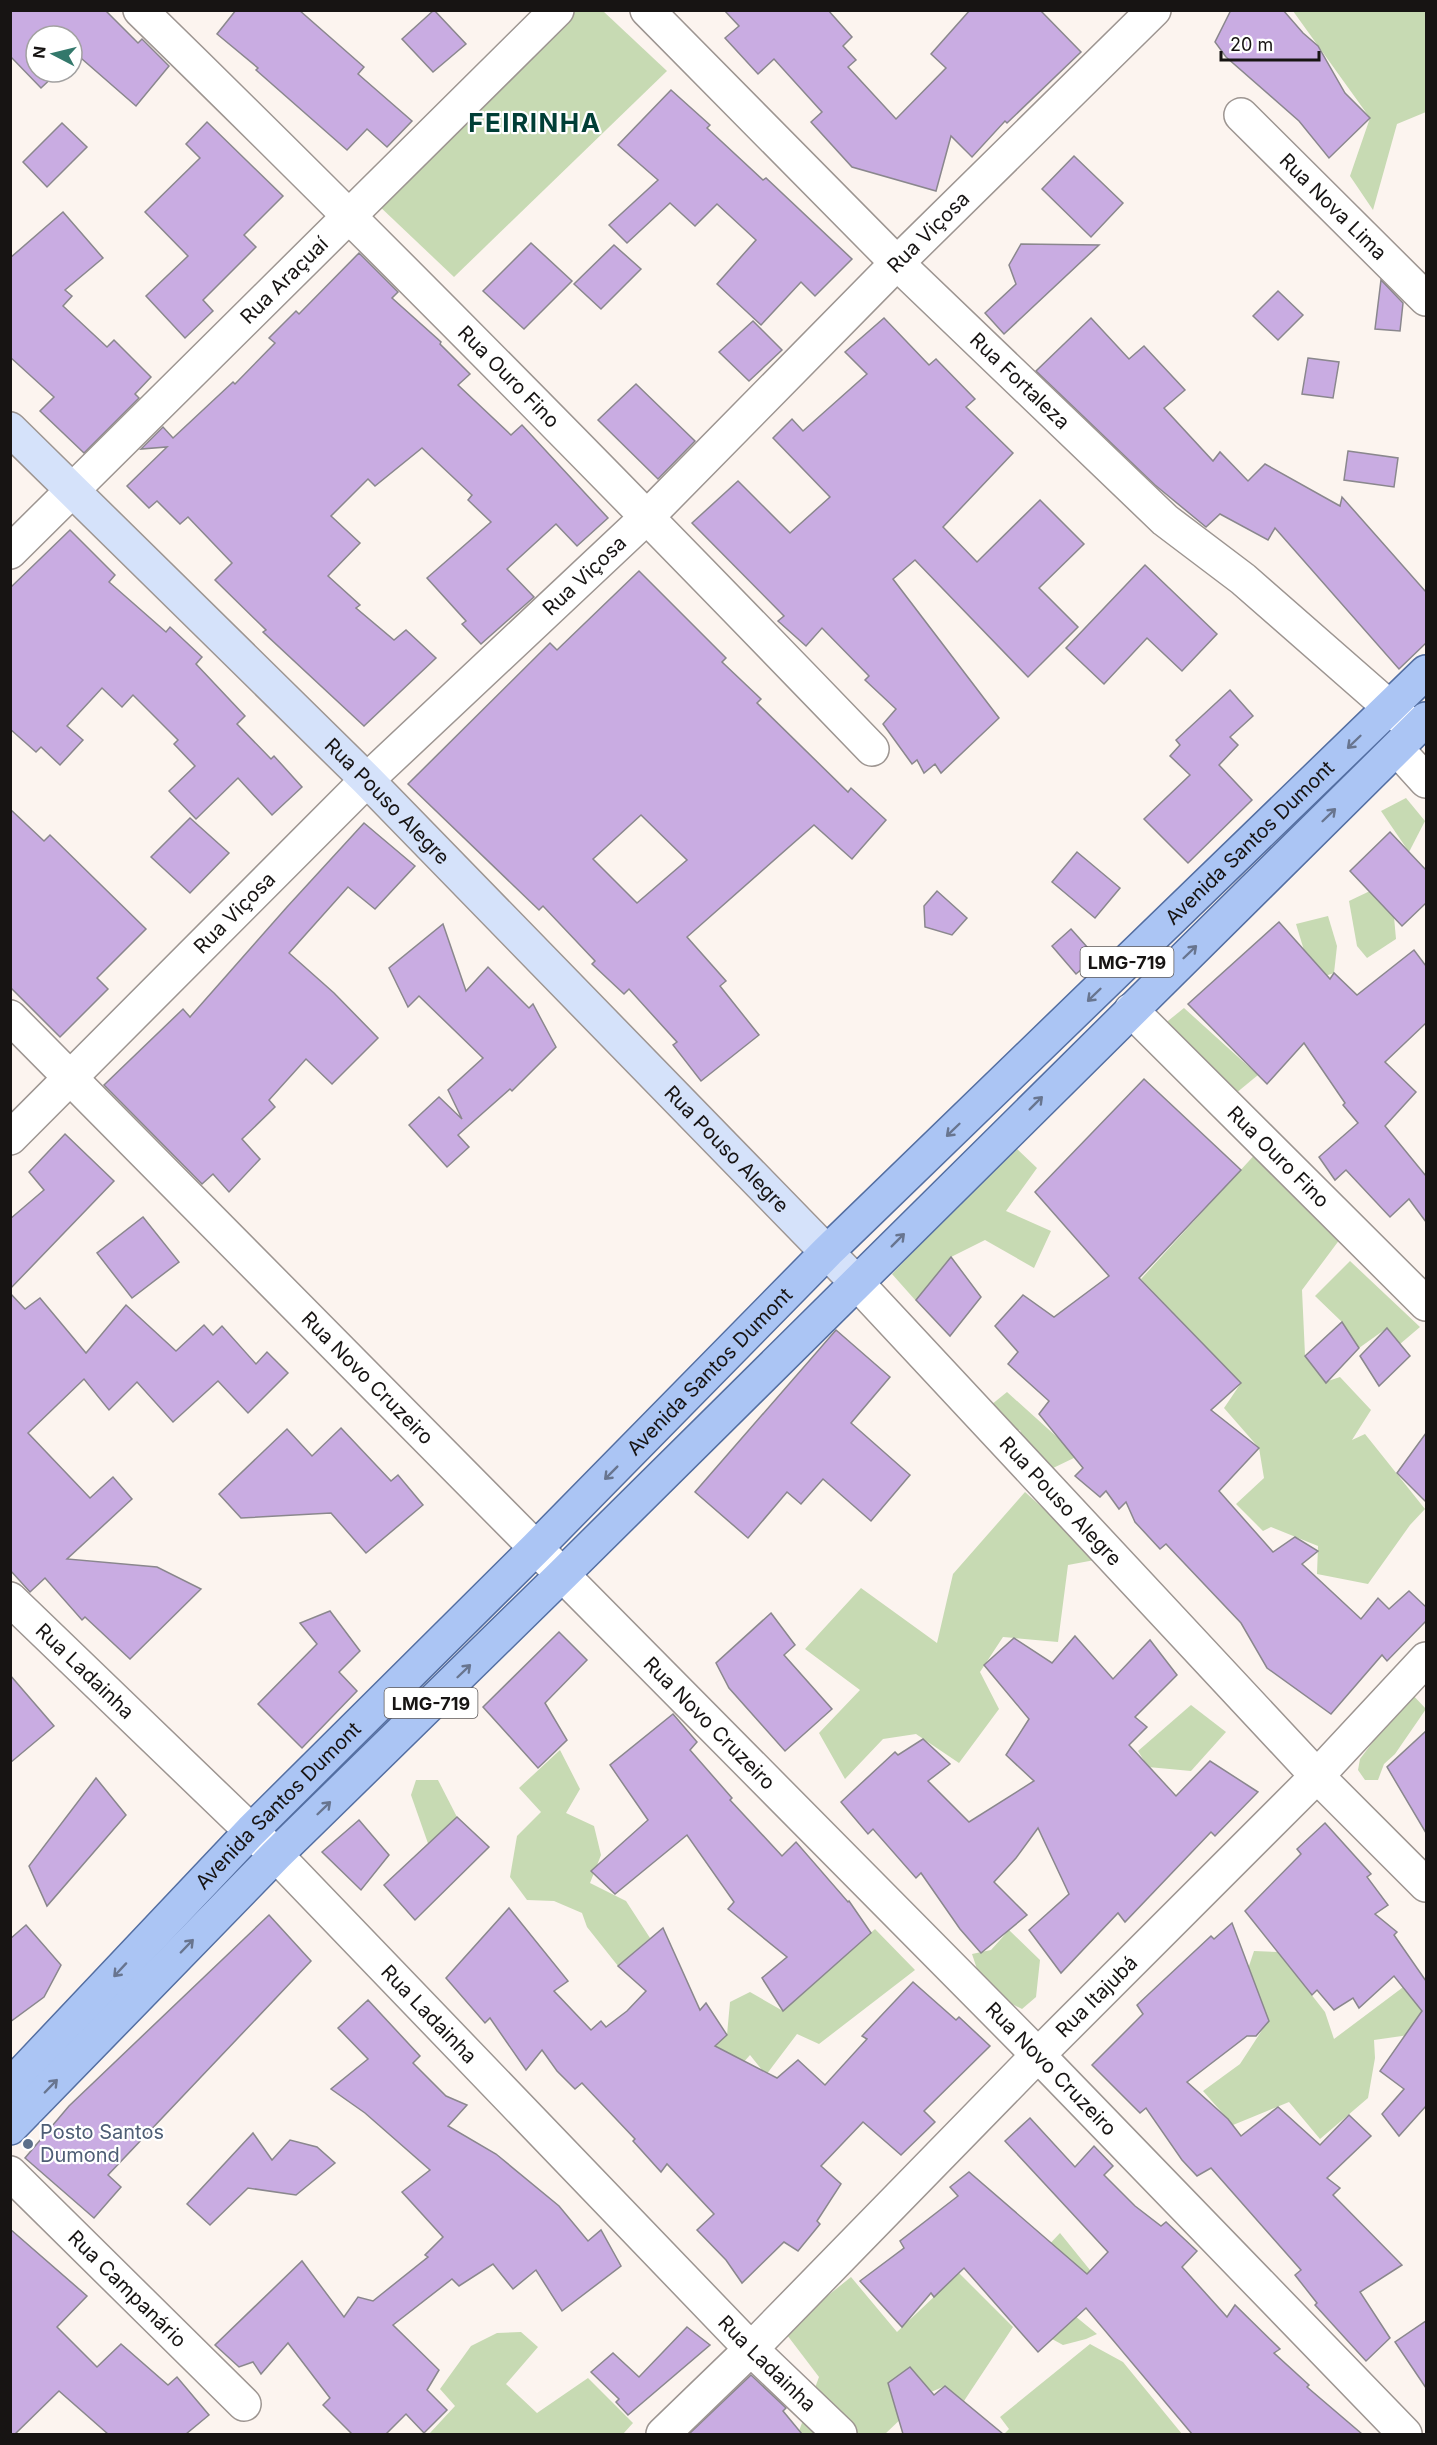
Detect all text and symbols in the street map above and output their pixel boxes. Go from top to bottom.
north arrow [24,24,84,84]
scale bar [1221,24,1318,62]
text: 20 m [1230,34,1273,55]
text: N [28,45,50,59]
district label: FEIRINHA [468,107,602,138]
street label: Rua Nova Lima [1275,148,1392,265]
street label: Rua Viçosa [882,187,974,278]
street label: Rua Araçuaí [235,232,333,329]
street label: Rua Ouro Fino [453,321,564,433]
street label: Rua Fortaleza [965,328,1075,434]
street label: Rua Viçosa [538,531,631,621]
street label: Rua Pouso Alegre [320,733,455,869]
one-way arrow [1347,735,1362,749]
street label: Avenida Santos Dumont [1160,755,1339,930]
one-way arrow [1322,808,1337,823]
street label: Rua Viçosa [189,867,280,959]
one-way arrow [1183,944,1198,959]
road number: LMG-719 [1080,947,1174,977]
one-way arrow [1086,987,1101,1002]
street label: Rua Pouso Alegre [659,1081,794,1218]
one-way arrow [1029,1096,1044,1111]
street label: Rua Ouro Fino [1222,1101,1334,1213]
one-way arrow [946,1123,961,1138]
one-way arrow [890,1233,905,1248]
street label: Avenida Santos Dumont [622,1282,797,1460]
street label: Rua Novo Cruzeiro [297,1307,438,1449]
street label: Rua Pouso Alegre [995,1432,1127,1571]
one-way arrow [603,1465,618,1480]
street label: Rua Ladainha [31,1618,139,1724]
street label: Rua Novo Cruzeiro [639,1652,780,1795]
one-way arrow [456,1664,471,1678]
road number: LMG-719 [384,1688,478,1718]
street label: Avenida Santos Dumont [190,1717,366,1894]
one-way arrow [317,1800,332,1815]
one-way arrow [180,1939,194,1954]
street label: Rua Itajubá [1051,1951,1142,2042]
street label: Rua Ladainha [376,1960,482,2068]
one-way arrow [113,1963,127,1978]
street label: Rua Novo Cruzeiro [981,1997,1122,2141]
one-way arrow [44,2079,58,2094]
place label: Posto Santos Dumond [40,2120,164,2167]
marker: Posto Santos Dumond [21,2137,35,2151]
street label: Rua Campanário [63,2225,191,2352]
street label: Rua Ladainha [713,2310,821,2417]

